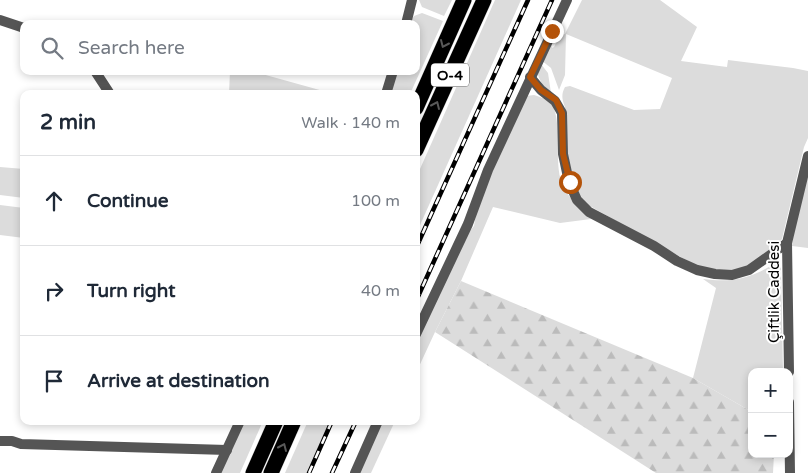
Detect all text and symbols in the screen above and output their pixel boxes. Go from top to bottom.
search box [20,20,420,75]
route end [541,20,564,43]
icon: search [38,34,66,62]
text: Search here [78,37,185,59]
one-way arrow [441,39,451,48]
road number: O-4 [431,64,469,86]
one-way arrow [430,101,441,110]
text: 2 min [40,110,96,135]
text: Walk · 140 m [301,113,400,133]
route start [559,171,582,194]
icon: ahead [40,187,68,215]
text: Continue [87,190,169,212]
text: 100 m [351,191,400,211]
street label: Çiftlik Caddesi [765,241,783,343]
icon: right [40,277,68,305]
text: Turn right [87,280,175,302]
text: 40 m [361,281,400,301]
icon: arrive [40,367,68,395]
map controls [748,368,793,458]
button: + [748,368,793,413]
text: Arrive at destination [87,370,270,392]
button: − [748,413,793,458]
one-way arrow [276,443,287,452]

